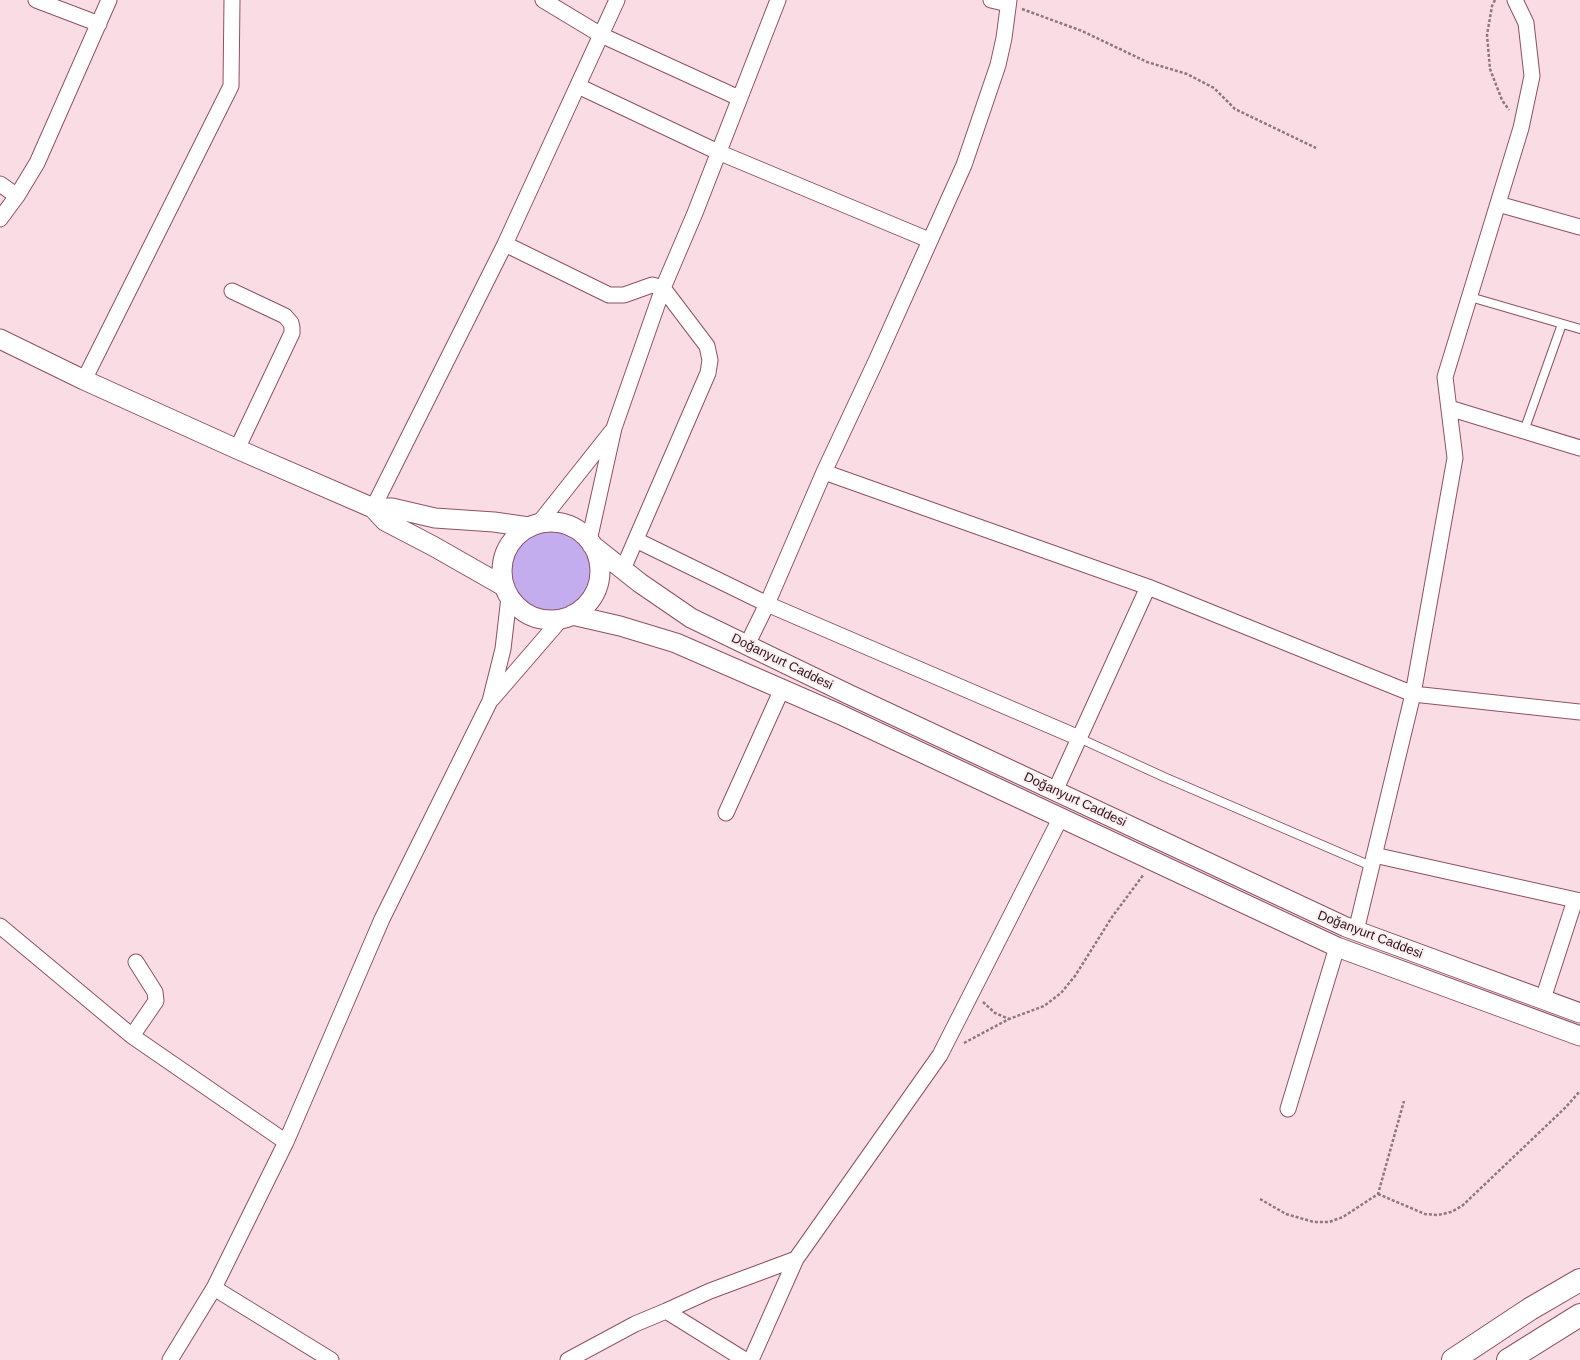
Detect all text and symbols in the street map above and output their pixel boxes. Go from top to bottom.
street label: Doğanyurt Caddesi [729,631,835,693]
street label: Doğanyurt Caddesi [1021,769,1129,831]
street label: Doğanyurt Caddesi [1315,908,1425,962]

